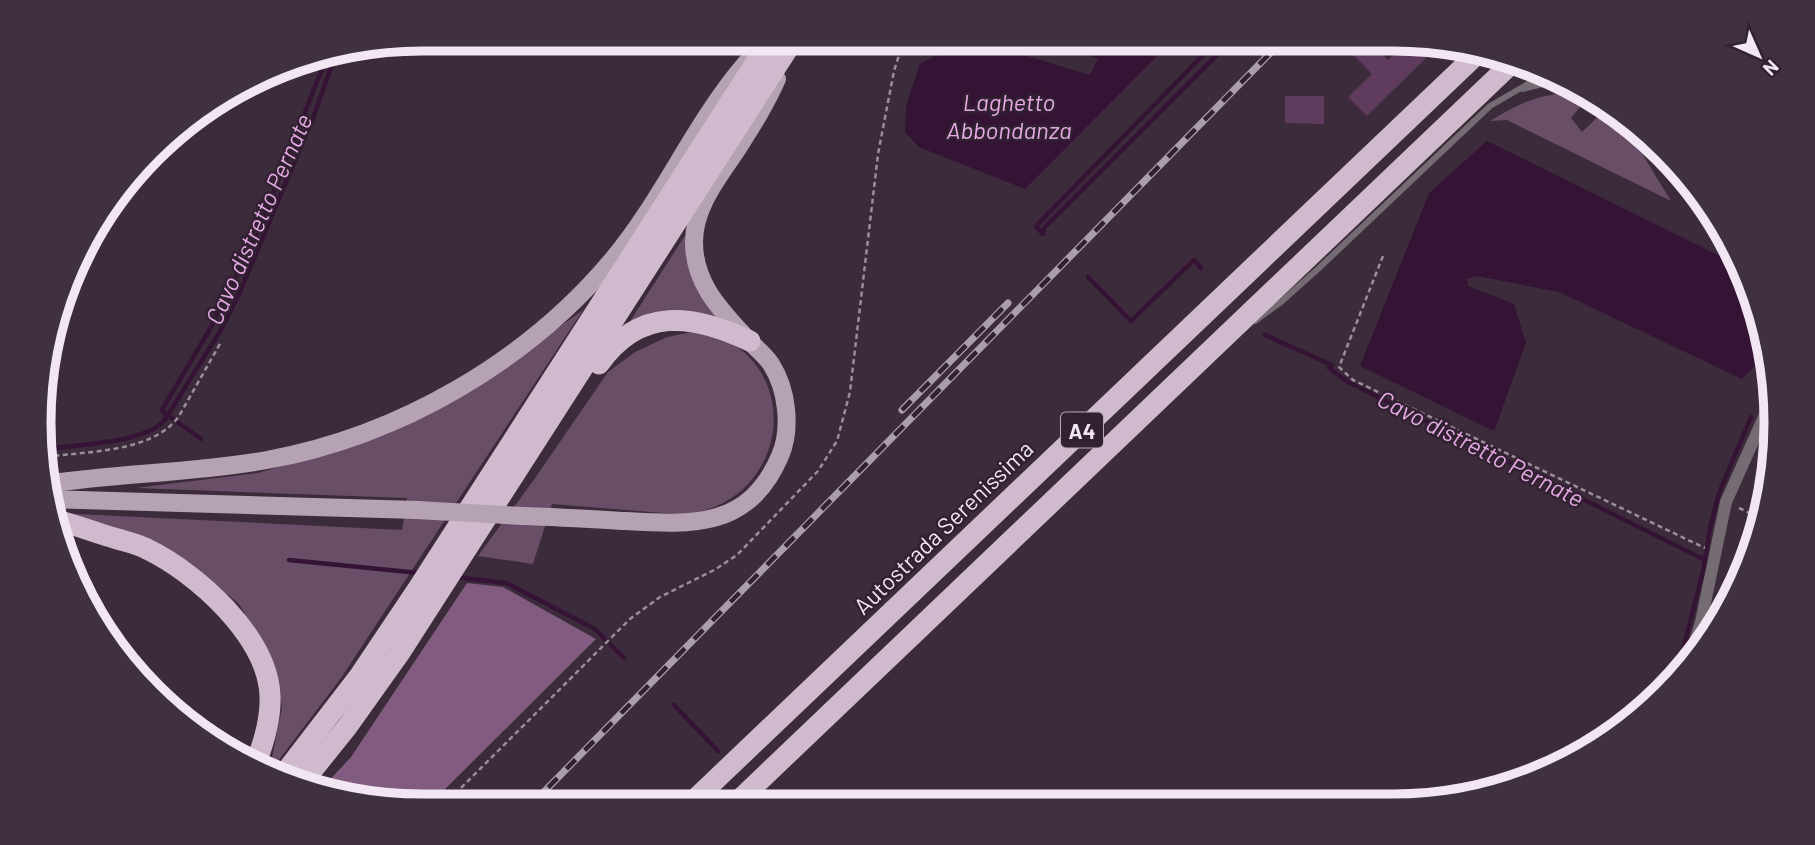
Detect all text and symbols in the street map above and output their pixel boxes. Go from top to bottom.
north arrow [1724,21,1794,91]
text: N [1759,56,1784,81]
water label: Laghetto Abbondanza [946,87,1072,144]
water label: Cavo distretto Pernate [199,109,317,329]
water label: Cavo distretto Pernate [1373,383,1589,513]
road number: A4 [1061,412,1103,448]
street label: Autostrada Serenissima [848,434,1038,620]

